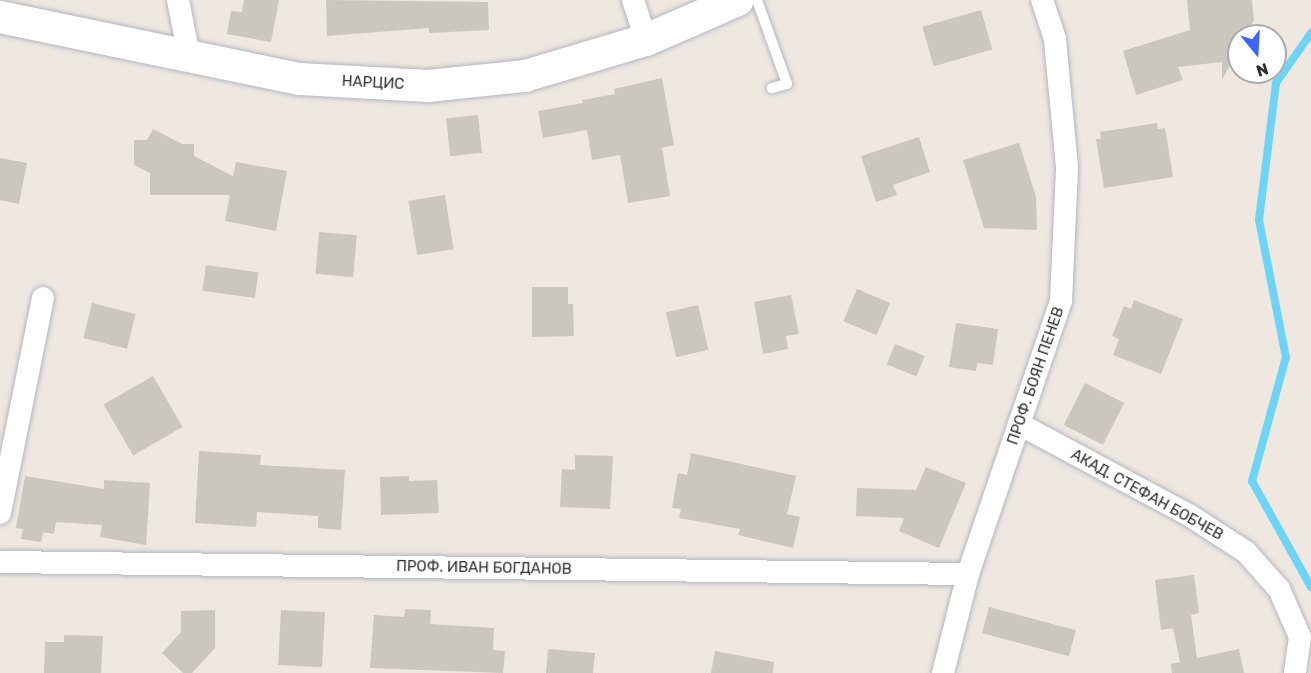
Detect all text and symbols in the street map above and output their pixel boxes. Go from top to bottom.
north arrow [1227,24,1287,84]
text: N [1254,59,1271,81]
street label: НАРЦИС [341,72,405,94]
street label: ПРОФ. БОЯН ПЕНЕВ [1004,305,1068,447]
street label: АКАД. СТЕФАН БОБЧЕВ [1068,446,1226,544]
street label: ПРОФ. ИВАН БОГДАНОВ [396,557,572,579]

